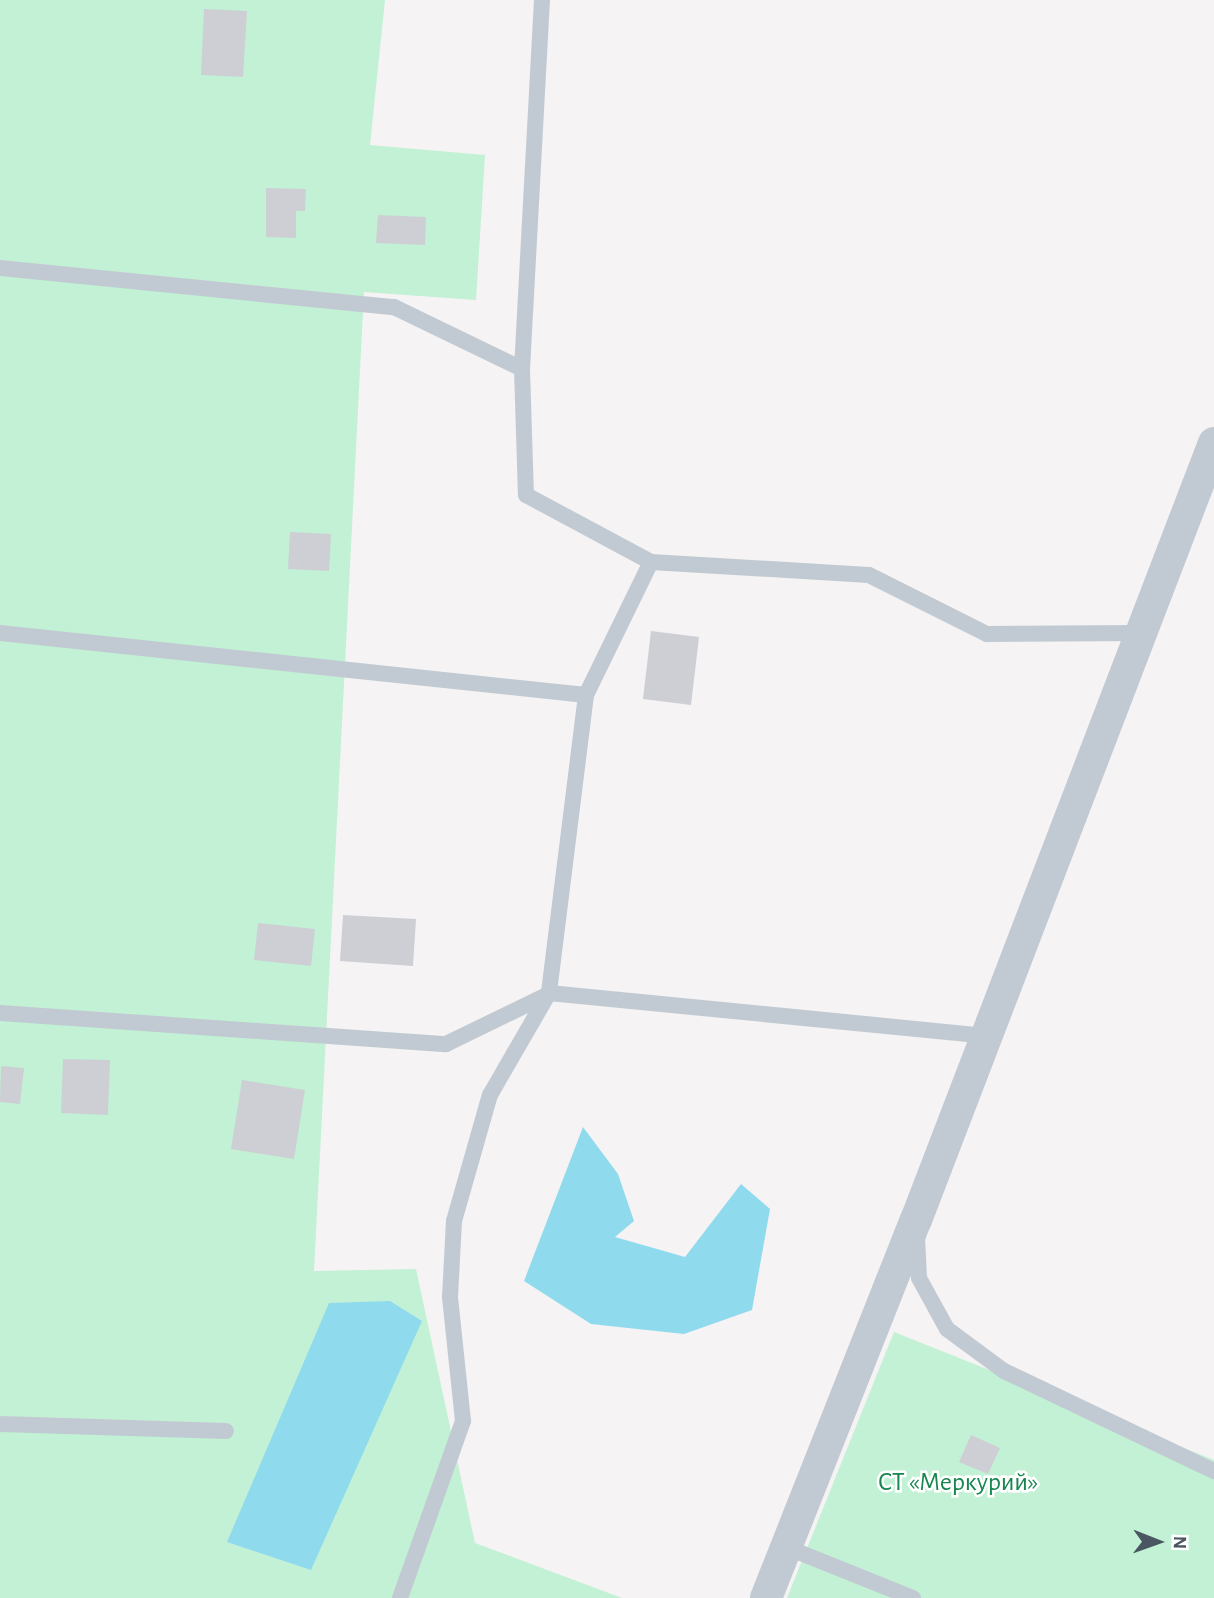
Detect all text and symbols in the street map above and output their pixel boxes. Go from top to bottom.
park label: СТ «Меркурий» [878,1467,1038,1499]
north arrow [1123,1507,1193,1577]
text: N [1170,1536,1189,1549]

